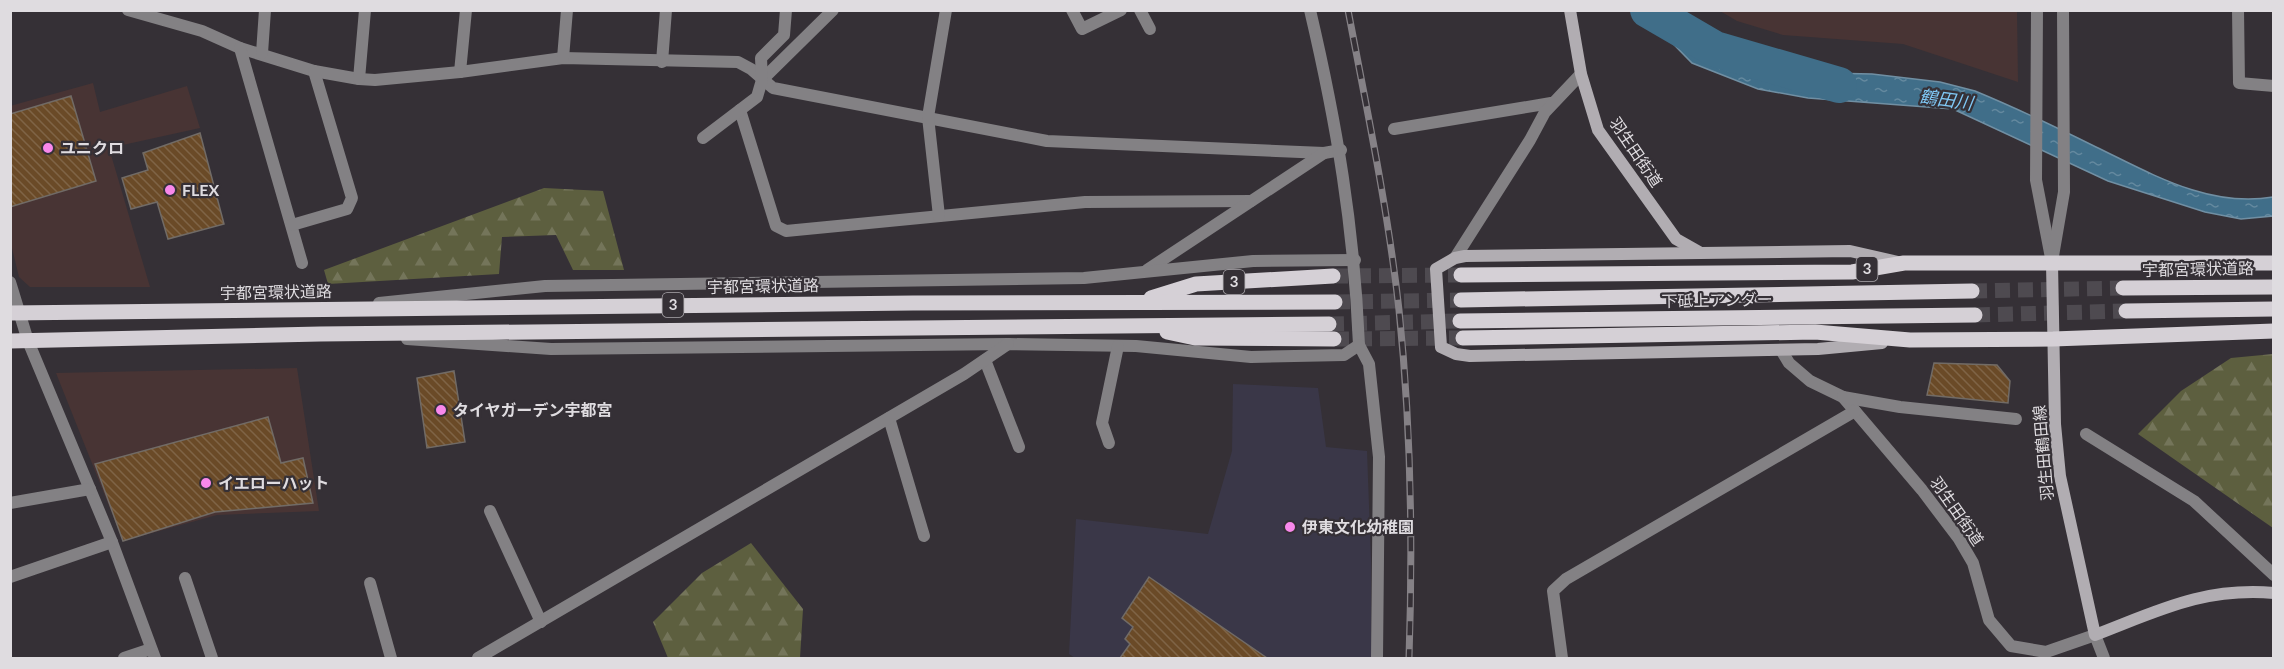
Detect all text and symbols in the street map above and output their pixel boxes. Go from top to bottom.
water label: 鶴田川 [1918,84,1976,114]
street label: 羽生田街道 [1606,113,1667,190]
place label: ユニクロ [60,138,124,157]
marker: ユニクロ [41,141,55,155]
place label: FLEX [182,180,220,199]
marker: FLEX [163,183,177,197]
road number: 3 [1856,257,1878,281]
street label: 宇都宮環状道路 [2142,258,2254,279]
road number: 3 [1224,270,1244,294]
street label: 宇都宮環状道路 [707,275,819,296]
street label: 宇都宮環状道路 [220,281,332,302]
street label: 下砥上アンダー [1661,289,1773,310]
road number: 3 [662,293,684,317]
place label: タイヤガーデン宇都宮 [453,400,613,419]
marker: タイヤガーデン宇都宮 [434,403,448,417]
street label: 羽生田鶴田線 [2029,404,2056,502]
street label: 羽生田街道 [1927,472,1988,549]
place label: イエローハット [218,473,330,492]
marker: イエローハット [199,476,213,490]
place label: 伊東文化幼稚園 [1301,517,1414,536]
marker: 伊東文化幼稚園 [1283,520,1297,534]

